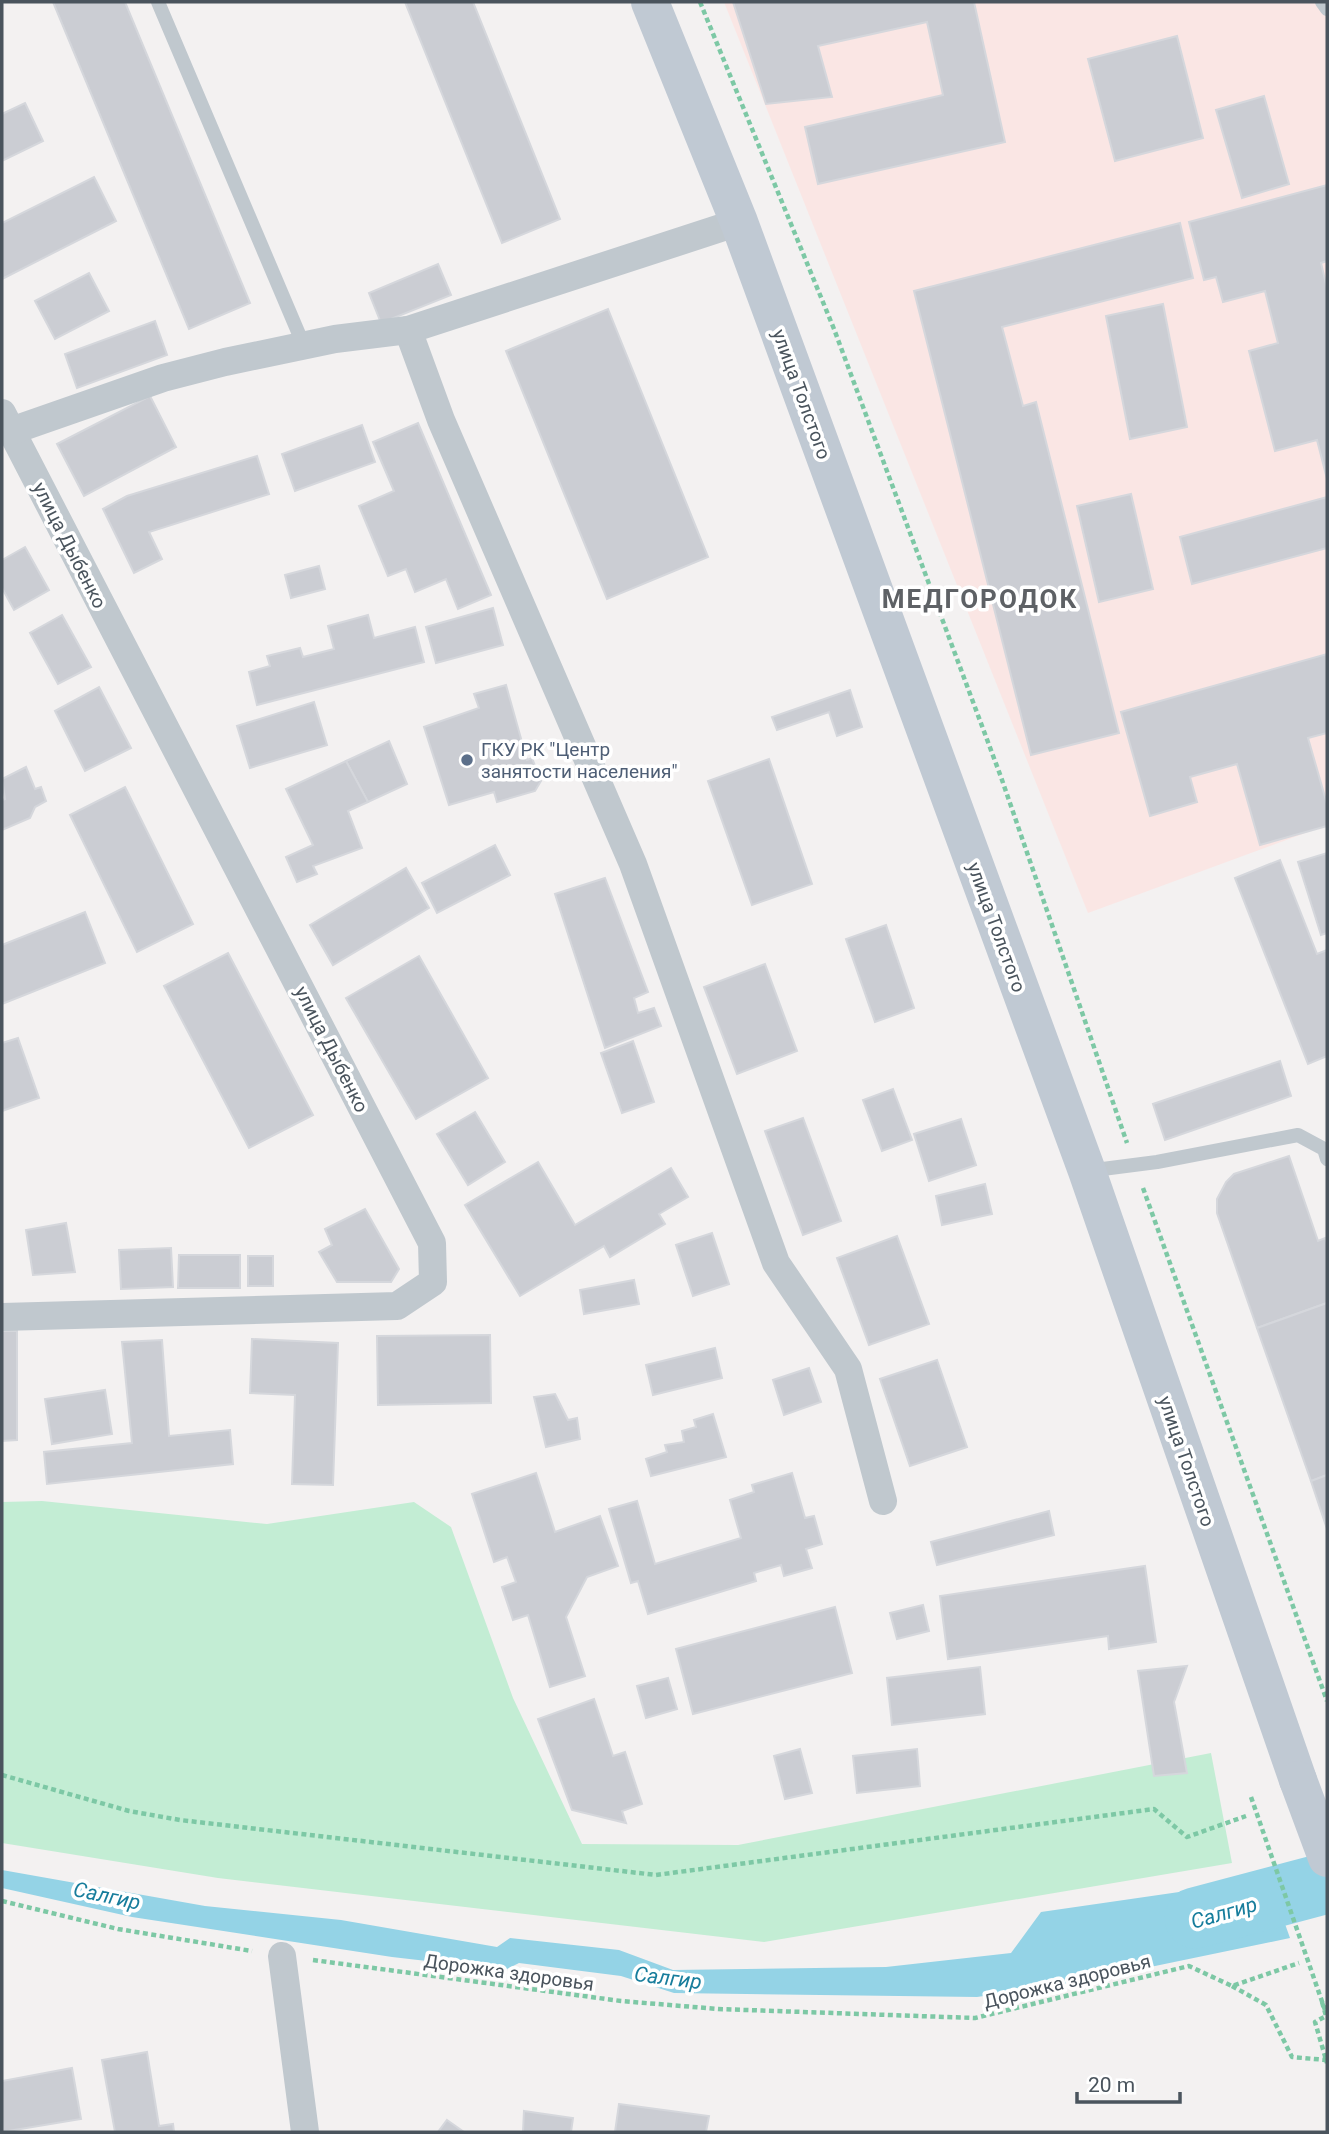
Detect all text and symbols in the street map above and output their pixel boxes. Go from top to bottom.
street label: улица Толстого [767,326,836,462]
street label: улица Дыбенко [28,478,111,612]
district label: МЕДГОРОДОК [882,584,1078,614]
place label: ГКУ РК "Центр занятости населения" [481,738,678,783]
marker: ГКУ РК "Центр занятости населения" [459,752,475,768]
street label: улица Толстого [962,859,1031,995]
street label: улица Дыбенко [290,982,373,1116]
street label: улица Толстого [1153,1393,1220,1530]
water label: Салгир [71,1877,143,1915]
water label: Салгир [1188,1892,1260,1934]
street label: Дорожка здоровья [422,1949,595,1996]
street label: Дорожка здоровья [981,1950,1153,2013]
water label: Салгир [633,1962,703,1994]
scale bar [1077,2060,1180,2104]
text: 20 m [1088,2073,1135,2097]

